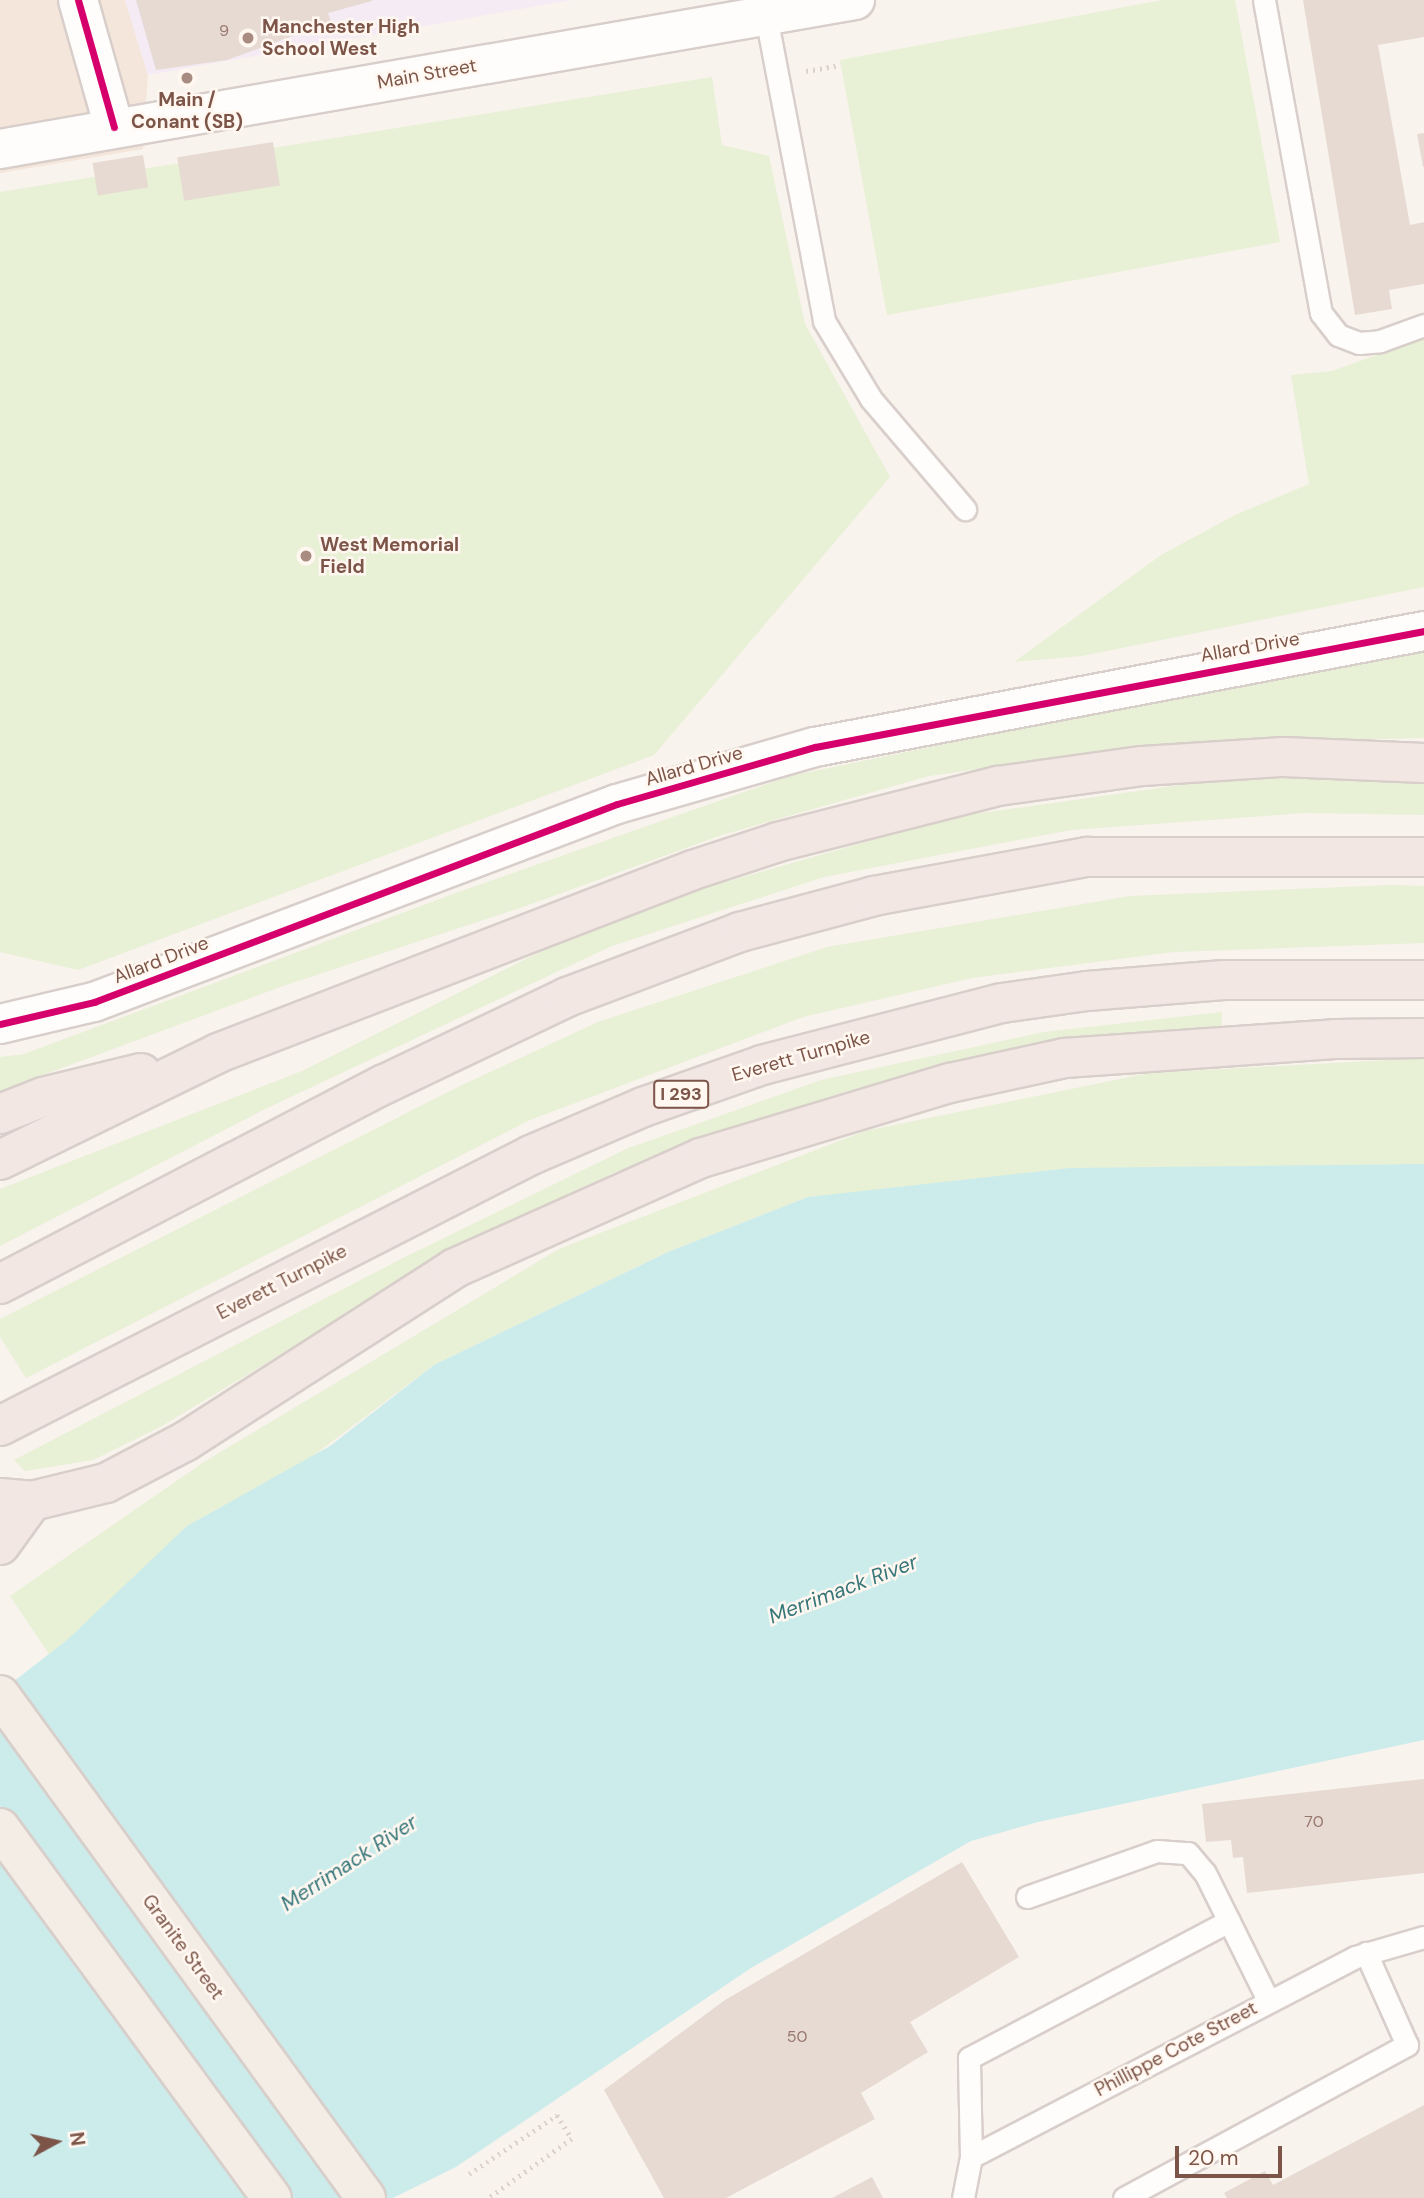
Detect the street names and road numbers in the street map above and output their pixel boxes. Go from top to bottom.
street label: Main Street [375,54,479,94]
street label: Allard Drive [1199,627,1301,667]
street label: Allard Drive [643,741,745,791]
street label: Allard Drive [110,931,212,989]
street label: Everett Turnpike [729,1025,873,1087]
road number: I 293 [653,1079,709,1108]
street label: Everett Turnpike [213,1239,351,1325]
street label: Granite Street [137,1890,229,2004]
street label: Phillippe Cote Street [1091,1997,1261,2101]

